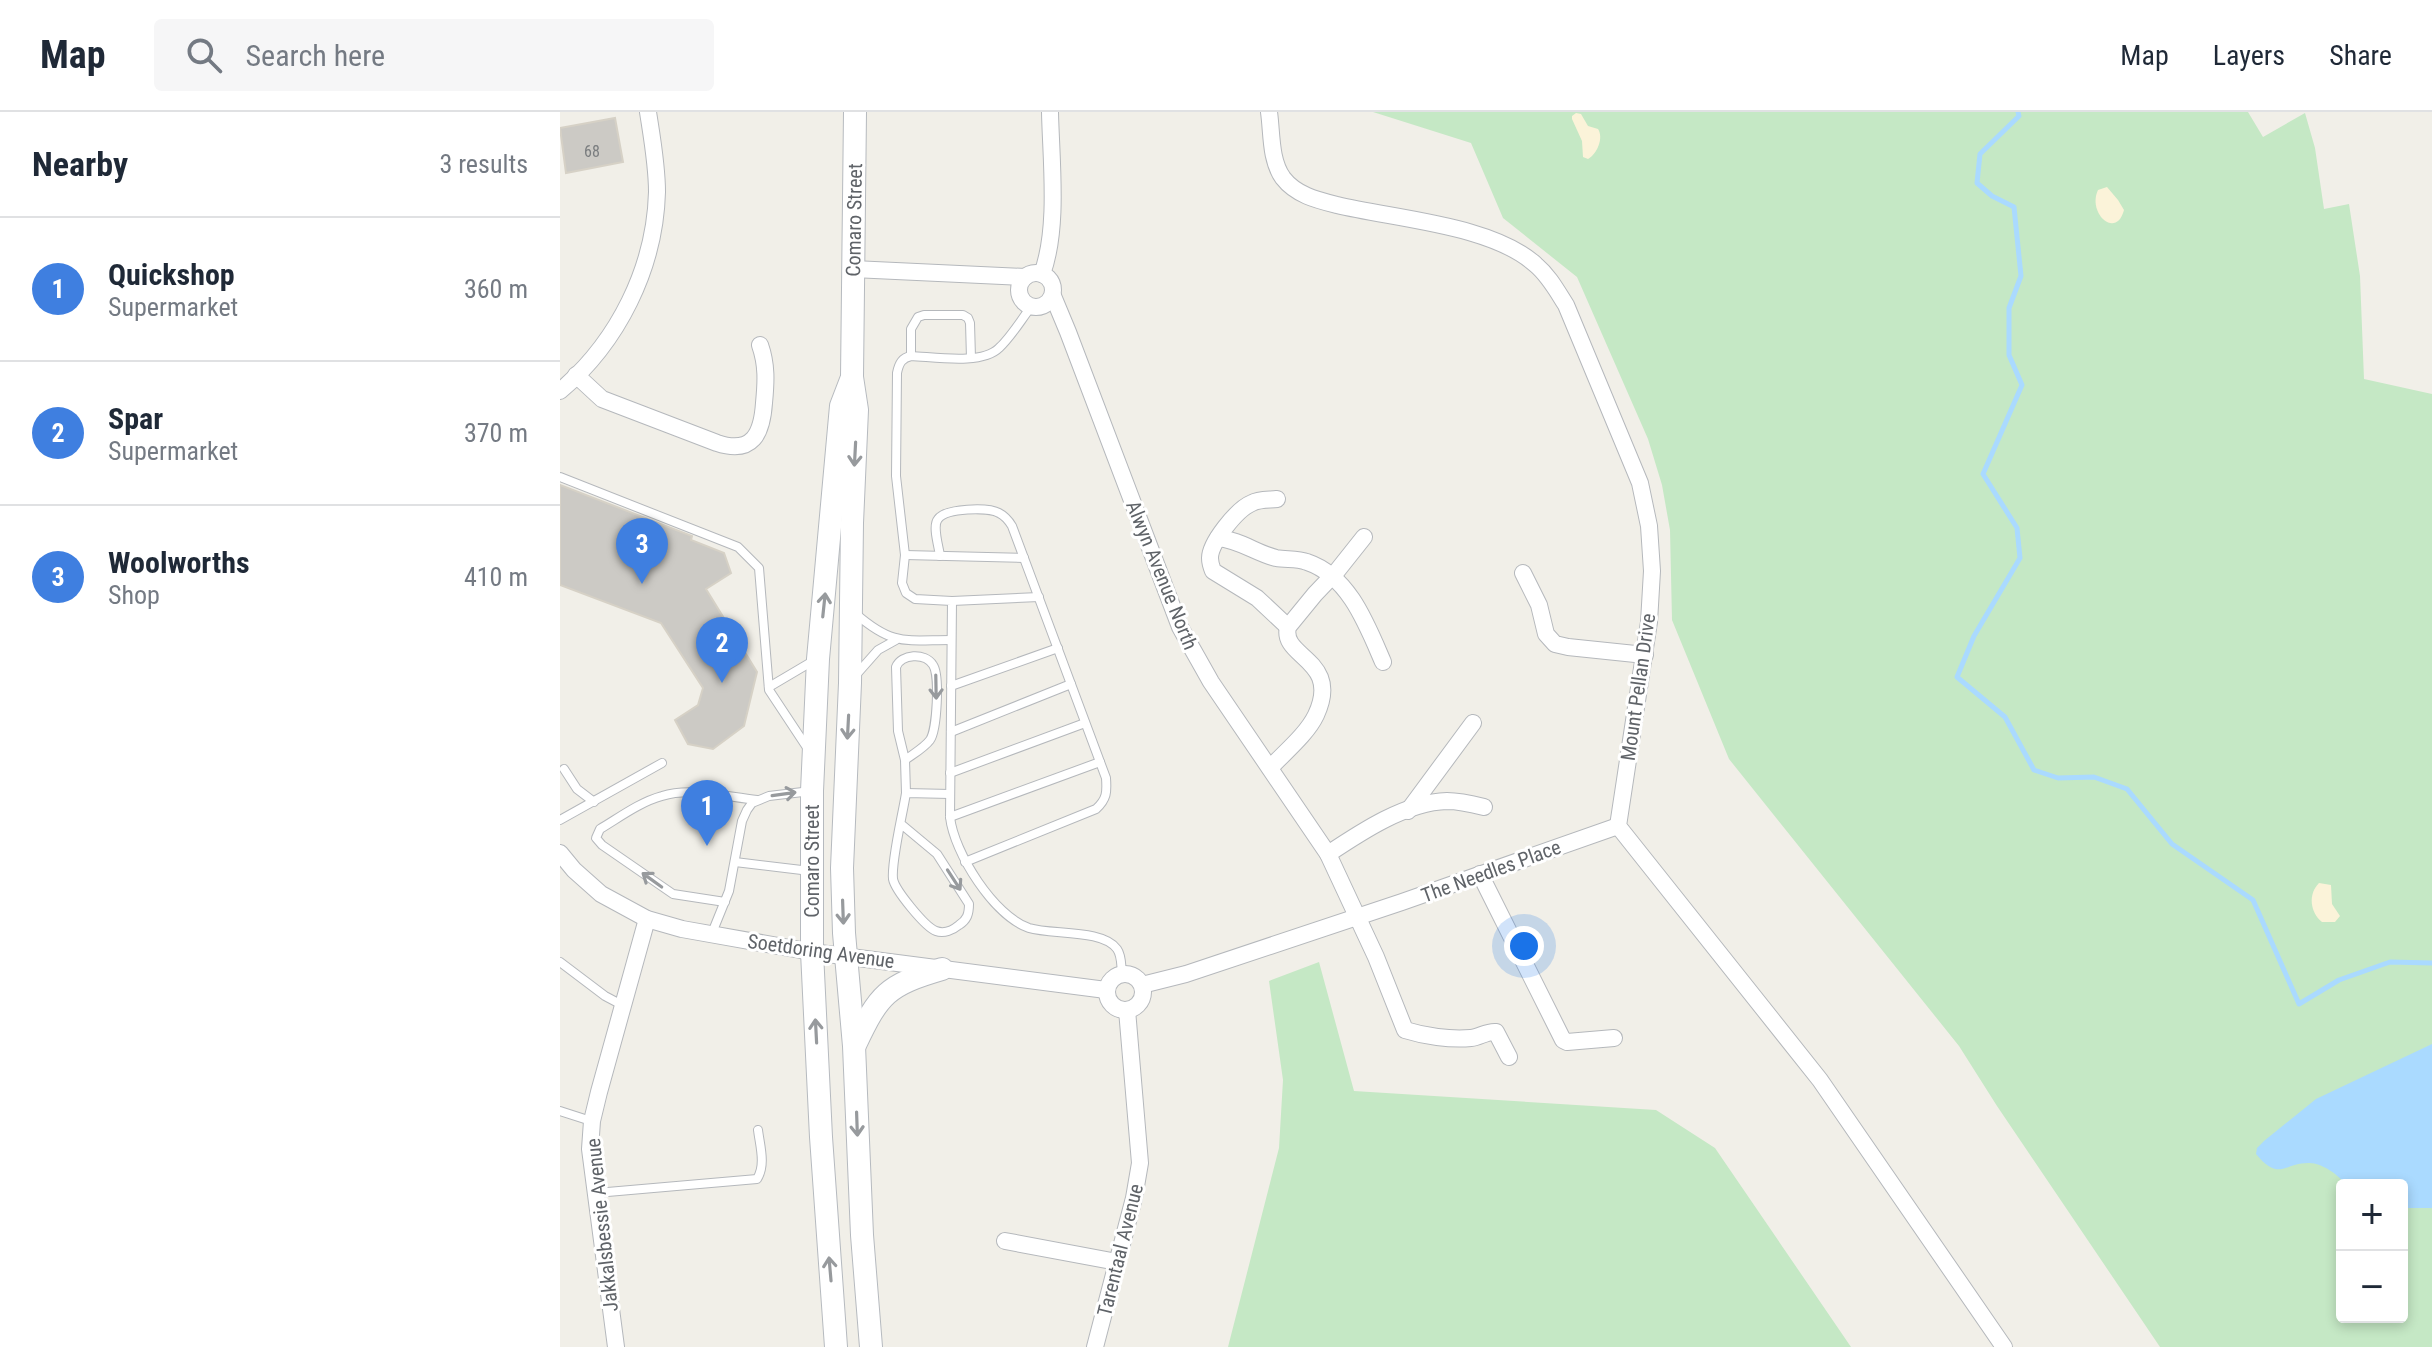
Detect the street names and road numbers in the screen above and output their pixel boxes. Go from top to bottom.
street label: Comaro Street [841,163,867,277]
street label: Alwyn Avenue North [1121,497,1203,653]
street label: Mount Pellan Drive [1616,612,1660,762]
street label: Comaro Street [800,804,824,918]
street label: The Needles Place [1418,835,1564,907]
street label: Soetdoring Avenue [746,929,896,973]
street label: Jakkalsbessie Avenue [581,1137,623,1313]
street label: Tarentaal Avenue [1092,1181,1148,1319]

